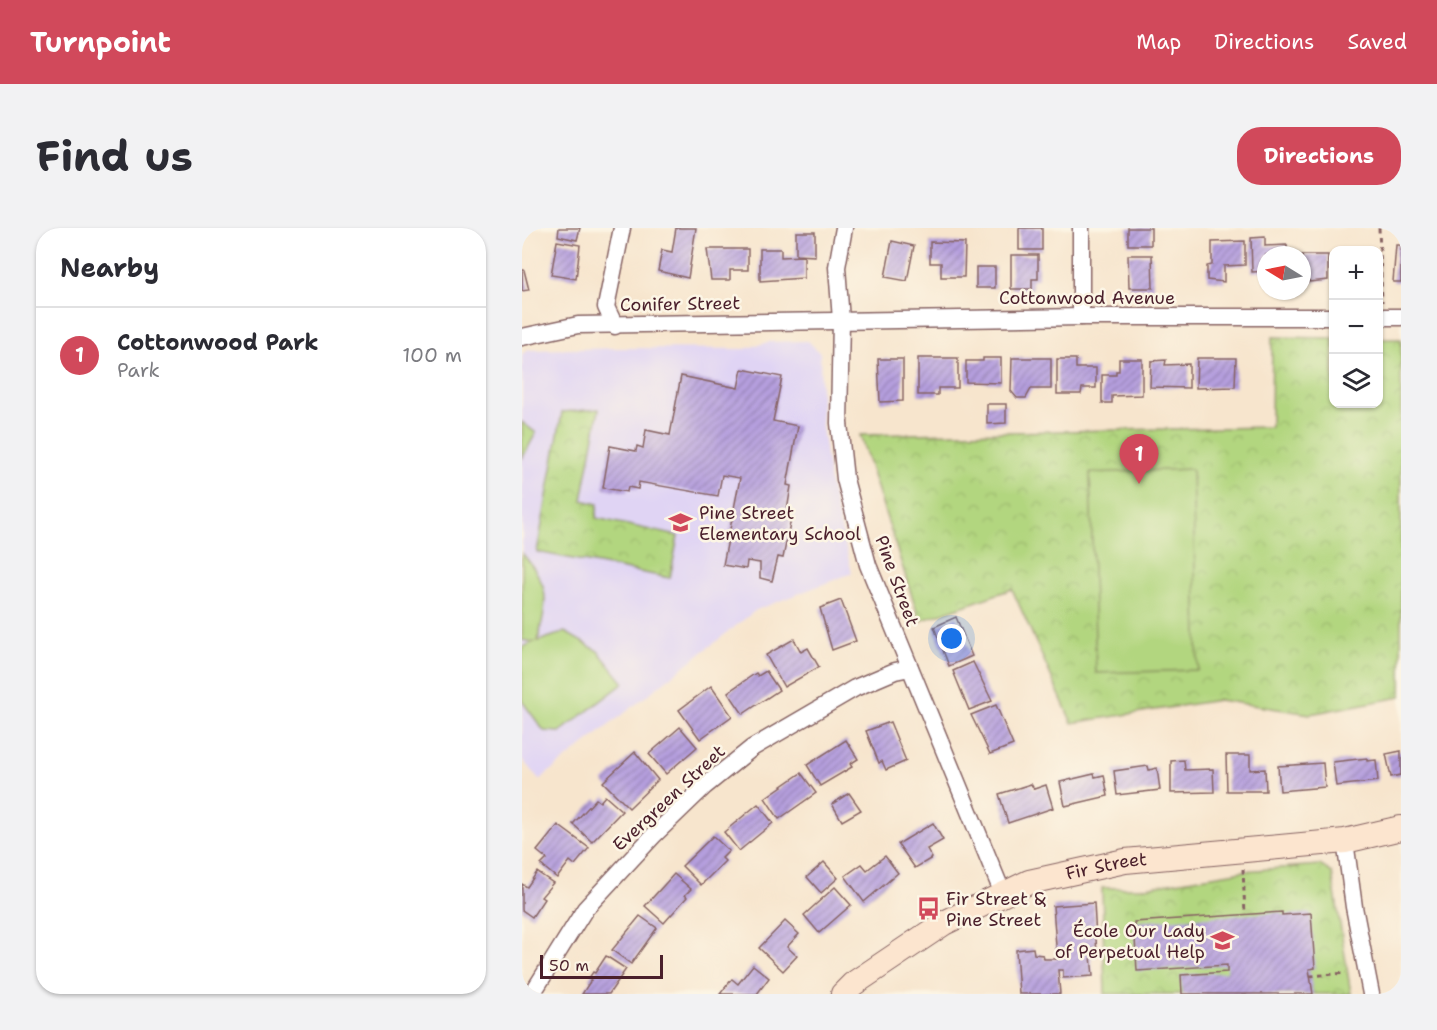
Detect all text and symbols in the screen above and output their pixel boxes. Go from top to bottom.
text: Turnpoint [30,23,171,61]
text: Map [1136,28,1181,56]
text: Directions [1214,28,1314,56]
text: Saved [1347,28,1407,56]
button: Directions [1237,127,1401,185]
text: Find us [36,128,193,184]
north arrow [1257,246,1311,300]
map controls [1329,246,1383,408]
button: + [1329,246,1383,300]
text: Nearby [60,250,159,285]
street label: Cottonwood Avenue [999,286,1175,310]
street label: Conifer Street [620,291,741,317]
button: − [1329,300,1383,354]
text: Cottonwood Park [117,328,319,357]
text: 1 [75,342,84,368]
text: 100 m [402,342,462,368]
button: layers [1329,354,1383,408]
text: Park [117,357,160,383]
pin: 1 [1120,434,1158,484]
place label: Pine Street Elementary School [699,501,862,546]
school or university icon: Pine Street Elementary School [668,510,694,536]
street label: Pine Street [869,532,925,630]
your location [937,624,966,653]
street label: Evergreen Street [608,739,731,856]
street label: Fir Street [1063,847,1148,886]
place label: Fir Street & Pine Street [946,887,1046,932]
bus stop icon: Fir Street & Pine Street [915,896,941,922]
place label: École Our Lady of Perpetual Help [1055,919,1205,964]
school or university icon: École Our Lady of Perpetual Help [1210,928,1236,954]
scale bar [540,952,663,980]
text: 50 m [549,955,589,976]

